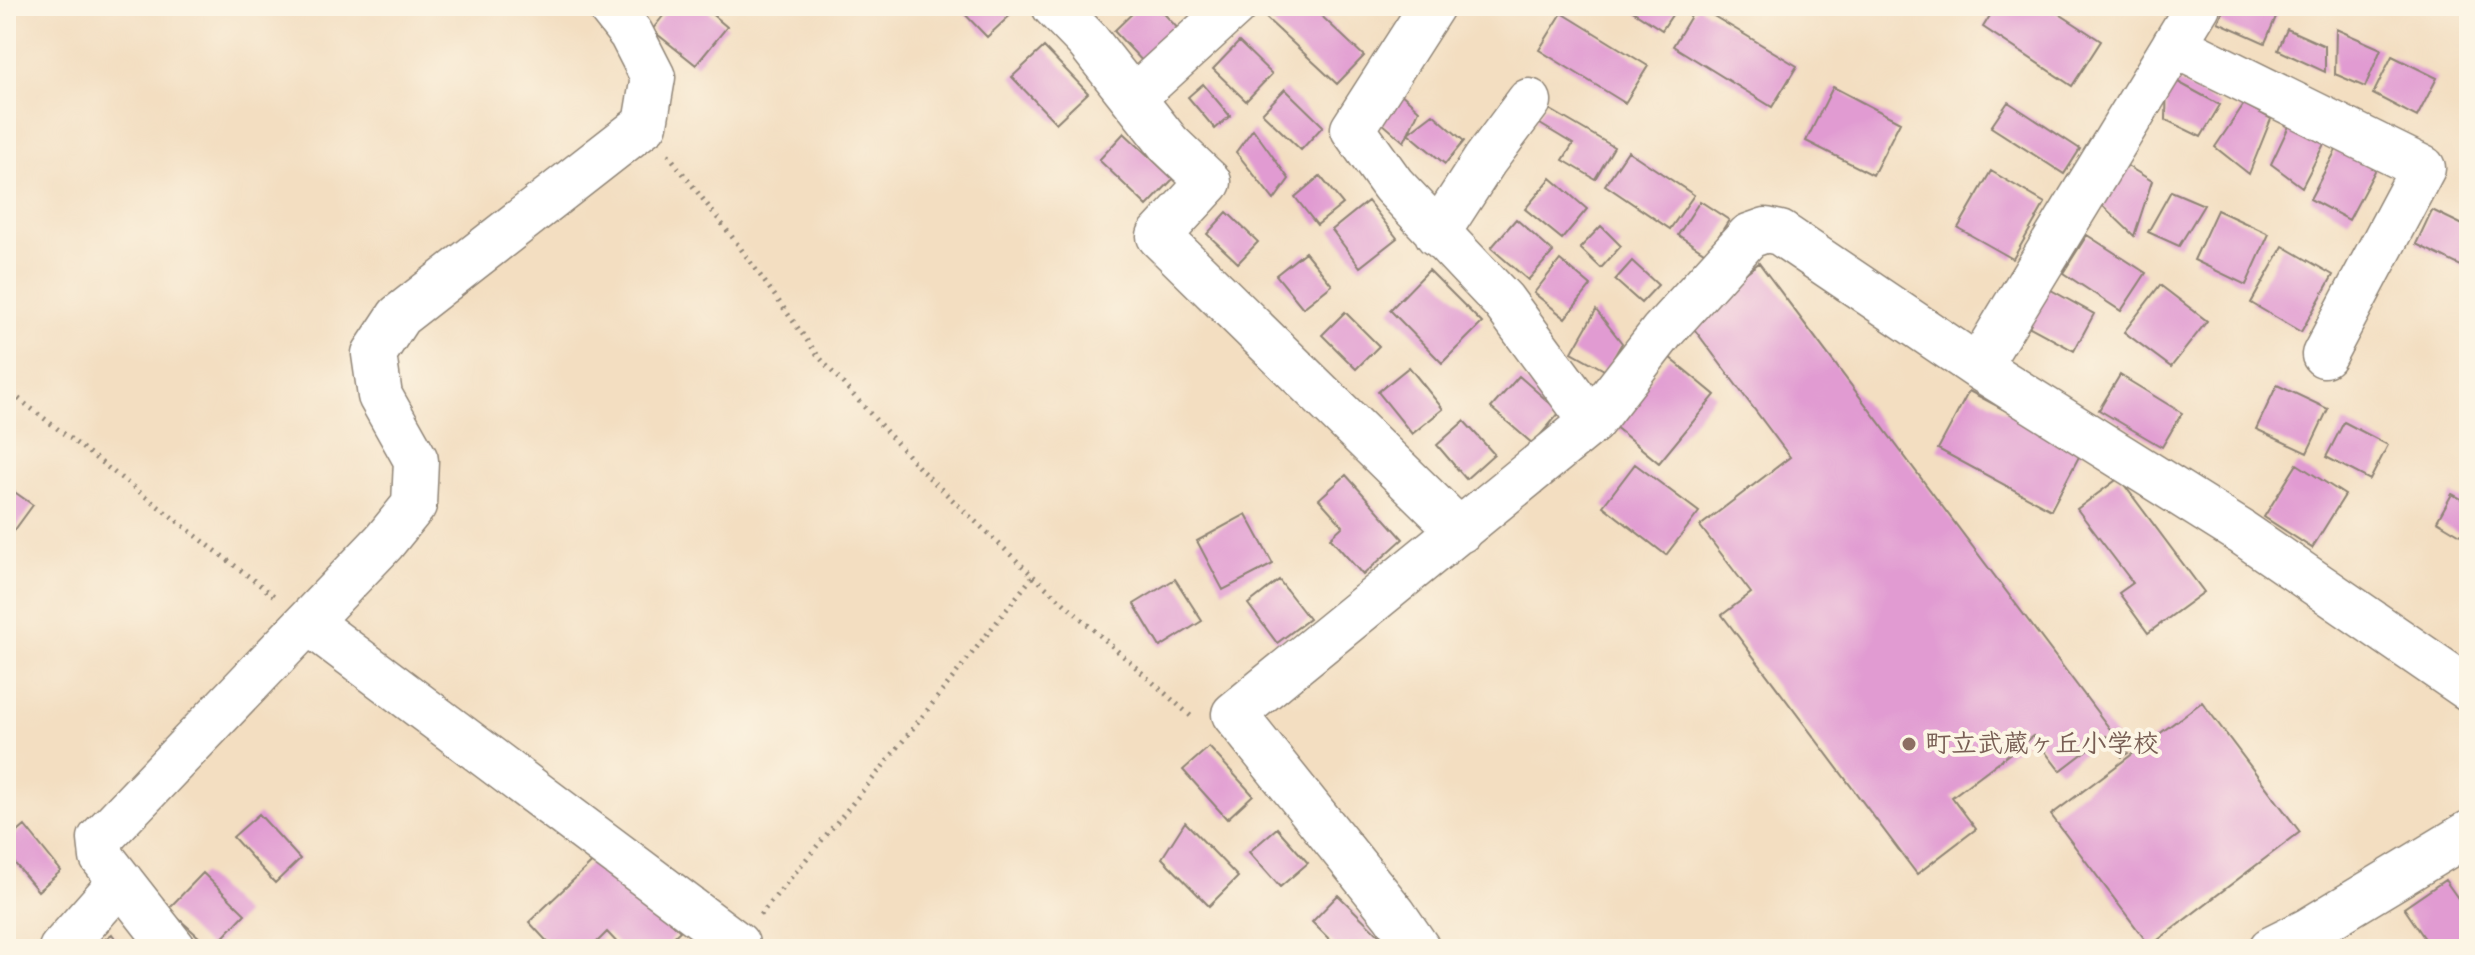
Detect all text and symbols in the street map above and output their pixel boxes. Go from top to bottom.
place label: 町立武蔵ヶ丘小学校 [1925,726,2159,762]
marker: 町立武蔵ヶ丘小学校 [1900,735,1918,753]

